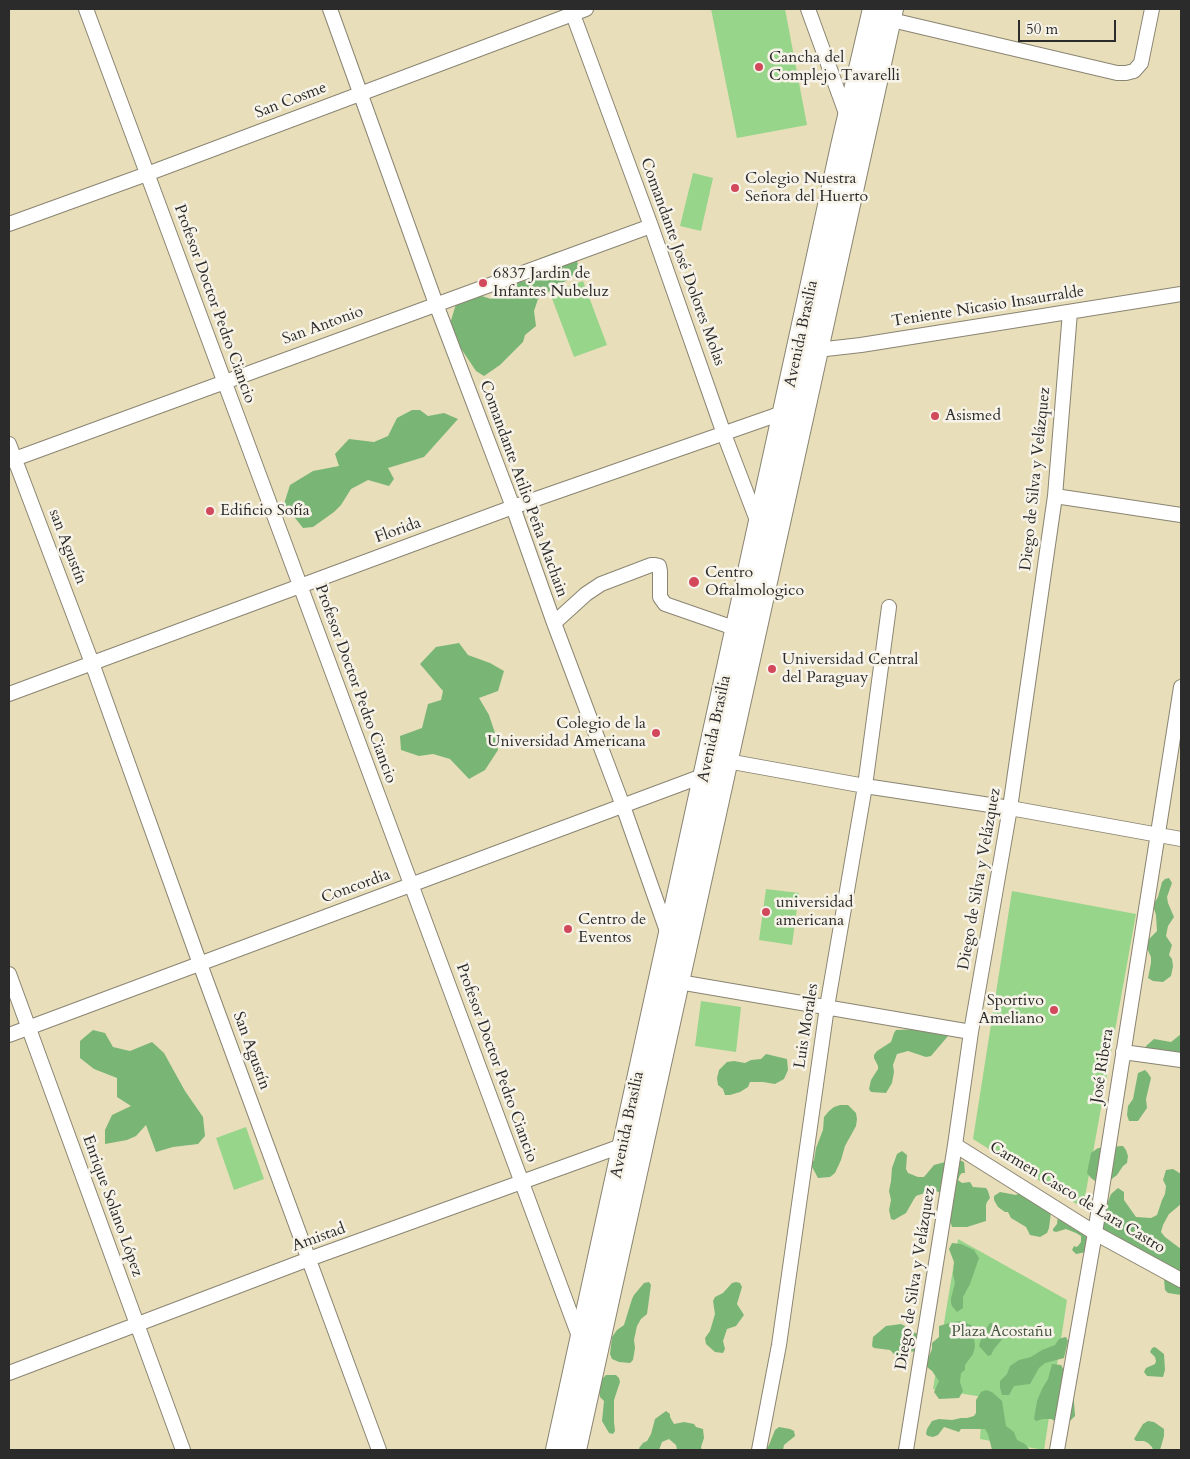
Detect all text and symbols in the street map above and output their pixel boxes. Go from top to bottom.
scale bar [1020,10,1118,42]
text: 50 m [1026,19,1058,39]
place label: Cancha del Complejo Tavarelli [769,48,900,86]
marker: Cancha del Complejo Tavarelli [753,61,765,73]
street label: San Cosme [252,79,330,123]
street label: Comandante José Dolores Molas [635,155,729,369]
place label: Colegio Nuestra Señora del Huerto [745,169,868,207]
marker: Colegio Nuestra Señora del Huerto [729,182,741,194]
street label: Profesor Doctor Pedro Ciancio [169,202,259,406]
place label: 6837 Jardin de Infantes Nubeluz [493,264,609,302]
marker: 6837 Jardin de Infantes Nubeluz [477,277,489,289]
street label: Avenida Brasilia [781,279,823,389]
street label: Teniente Nicasio Insaurralde [890,282,1086,332]
street label: San Antonio [280,302,366,350]
street label: Comandante Atilio Peña Machain [475,378,571,600]
street label: Diego de Silva y Velázquez [1017,386,1055,572]
place label: Asismed [945,406,1001,426]
marker: Asismed [929,410,941,422]
place label: Edificio Sofía [220,501,310,521]
marker: Edificio Sofía [204,505,216,517]
street label: san Agustín [44,507,90,587]
street label: Florida [372,514,424,548]
place label: Centro Oftalmologico [705,563,804,601]
marker: Centro Oftalmologico [687,575,701,589]
street label: Profesor Doctor Pedro Ciancio [310,582,400,786]
place label: Universidad Central del Paraguay [782,650,918,688]
marker: Universidad Central del Paraguay [766,663,778,675]
street label: Avenida Brasilia [694,674,736,784]
place label: Colegio de la Universidad Americana [487,714,646,752]
marker: Colegio de la Universidad Americana [650,727,662,739]
street label: Diego de Silva y Velázquez [955,787,1005,971]
street label: Concordia [319,866,393,908]
place label: universidad americana [776,893,853,931]
marker: universidad americana [760,906,772,918]
place label: Centro de Eventos [578,910,646,948]
marker: Centro de Eventos [562,923,574,935]
street label: Profesor Doctor Pedro Ciancio [451,961,541,1165]
street label: Luis Morales [791,982,823,1070]
place label: Sportivo Ameliano [979,991,1044,1029]
marker: Sportivo Ameliano [1048,1004,1060,1016]
street label: San Agustín [228,1009,274,1093]
street label: José Ribera [1088,1027,1118,1105]
street label: Avenida Brasilia [607,1070,649,1180]
street label: Enrique Solano López [77,1133,147,1279]
street label: Carmen Casco de Lara Castro [986,1138,1168,1258]
street label: Diego de Silva y Velázquez [892,1186,940,1372]
street label: Amistad [290,1220,348,1256]
park label: Plaza Acostañu [951,1322,1053,1342]

